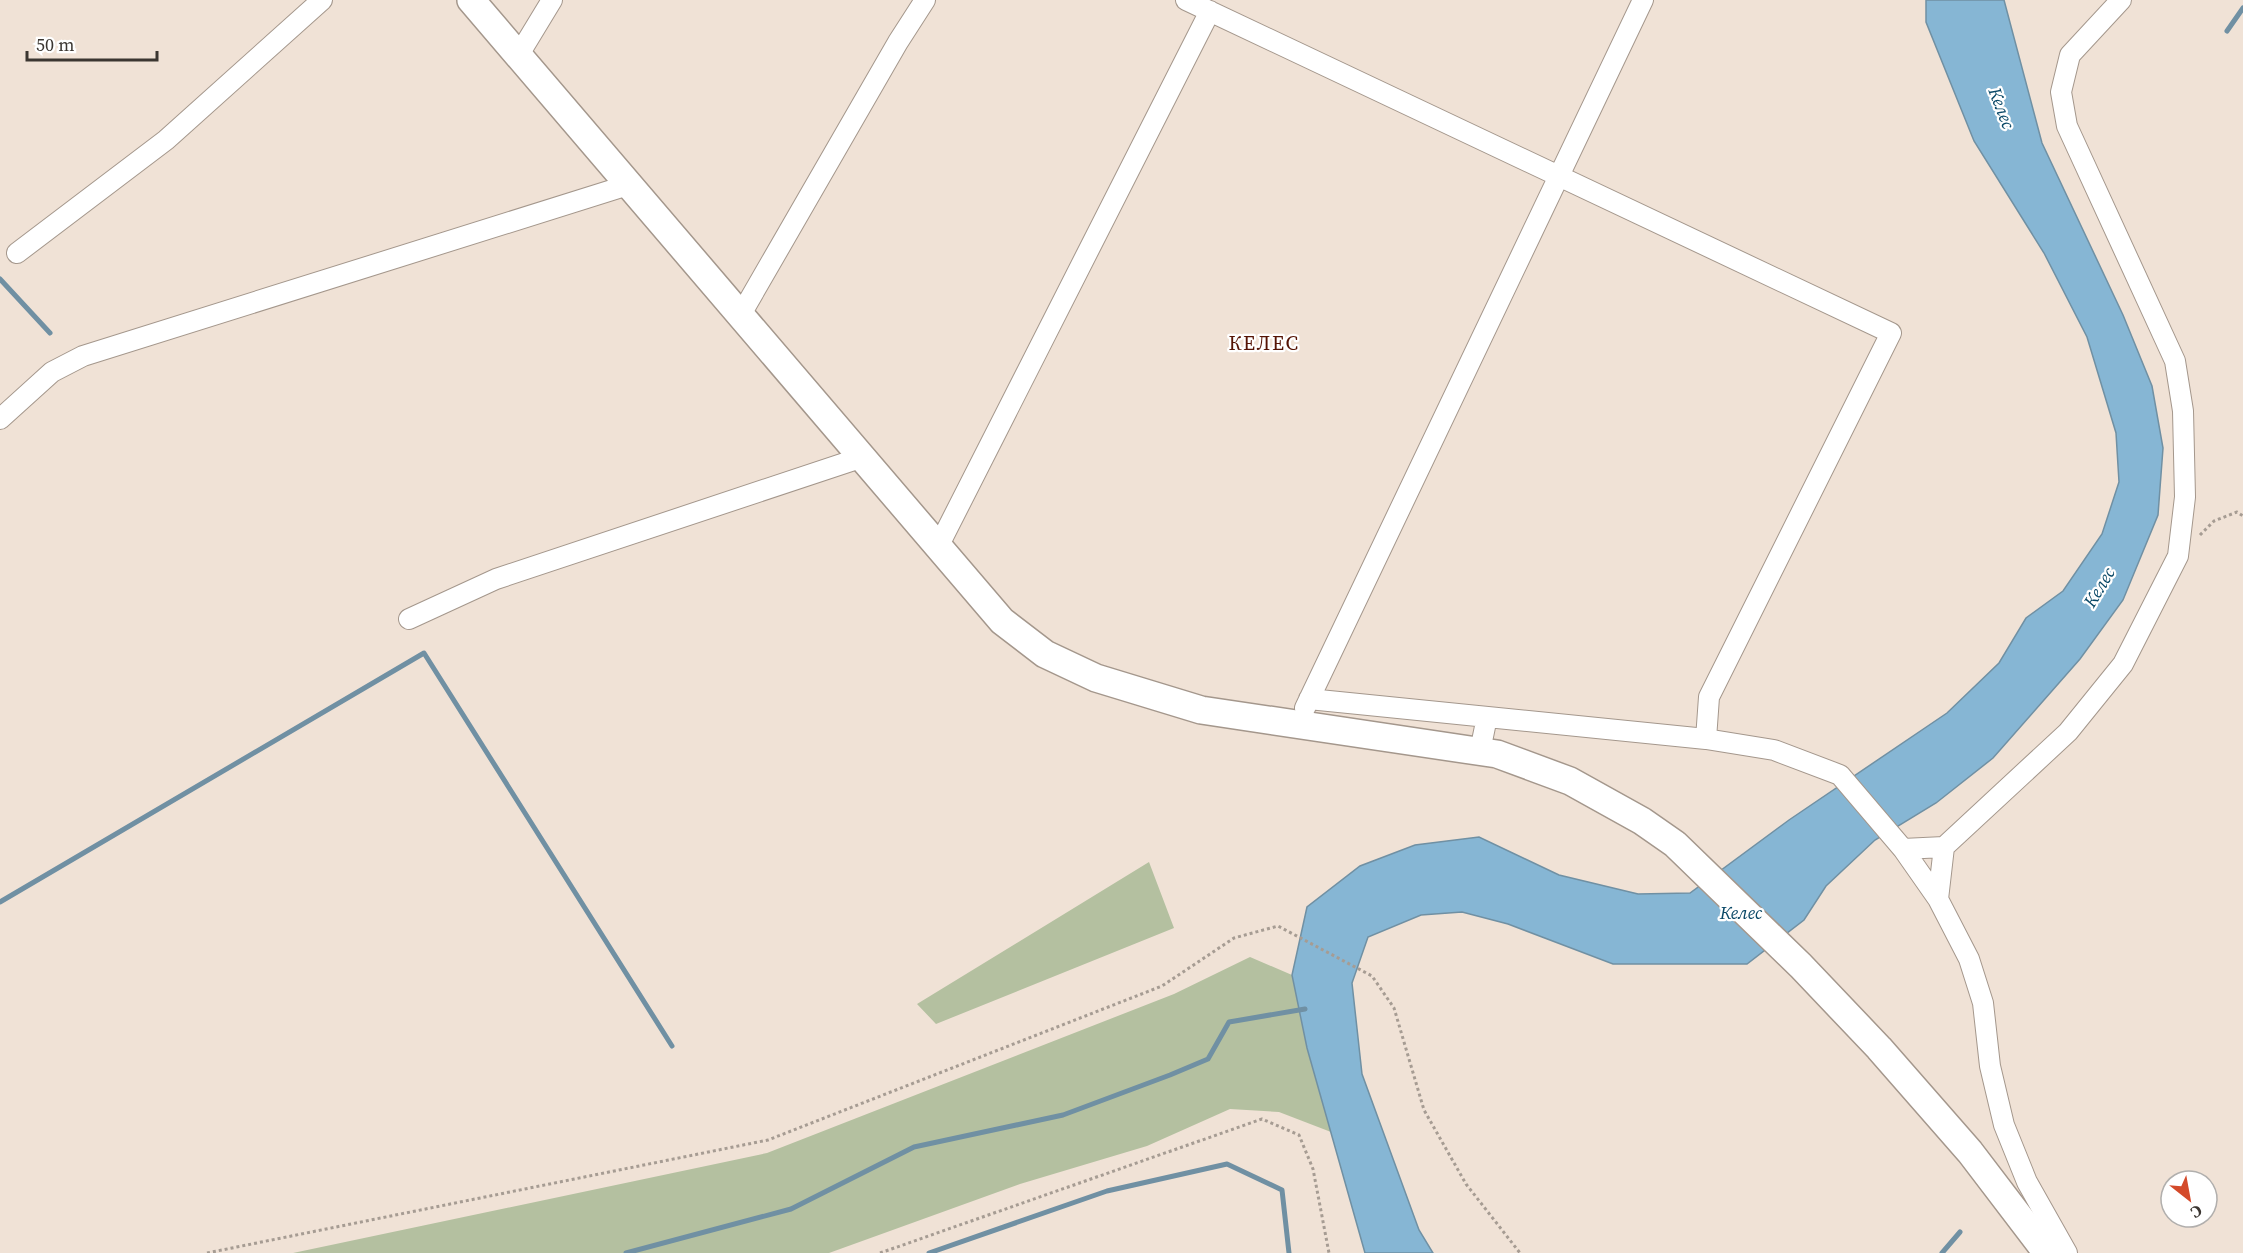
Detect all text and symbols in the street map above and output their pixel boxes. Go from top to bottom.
scale bar [27,24,158,62]
text: 50 m [36,32,74,57]
water label: Келес [1982,83,2022,133]
district label: КЕЛЕС [1228,329,1300,357]
water label: Келес [2077,562,2121,613]
water label: Келес [1719,900,1763,925]
north arrow [2159,1169,2219,1229]
text: С [2187,1200,2207,1224]

